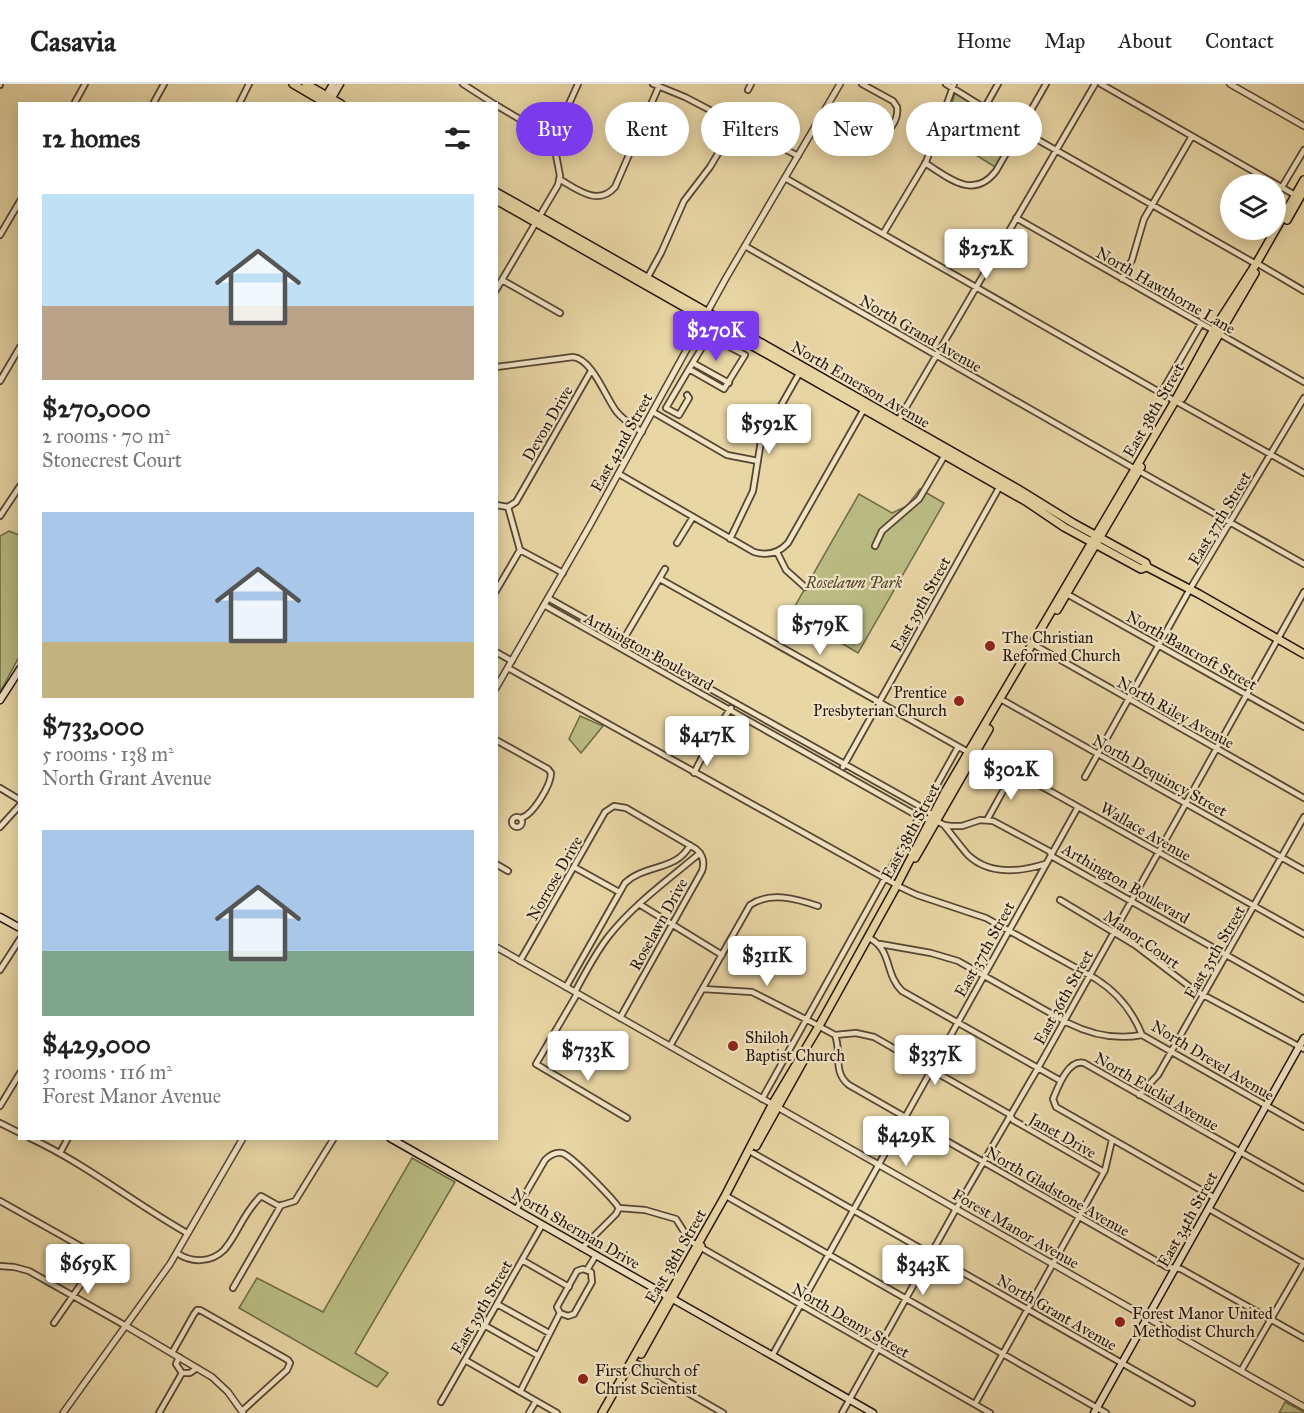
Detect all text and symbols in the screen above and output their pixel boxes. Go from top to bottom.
text: Casavia [30,24,116,59]
text: Home [956,28,1011,54]
text: Map [1044,28,1085,54]
text: About [1118,28,1172,54]
text: Contact [1205,28,1274,54]
chip: Buy [516,102,593,156]
chip: Rent [605,102,689,156]
chip: Filters [701,102,800,156]
chip: New [812,102,894,156]
chip: Apartment [906,102,1042,156]
text: 12 homes [42,122,140,154]
icon: filters [441,122,474,155]
map controls [1220,174,1286,240]
button: layers [1220,174,1286,240]
pin: $252K [944,229,1028,280]
icon: home [204,233,312,341]
text: $252K [958,236,1014,260]
street label: North Hawthorne Lane [1093,243,1239,338]
street label: North Grand Avenue [856,291,986,376]
pin: $270K [674,311,758,362]
text: $270K [687,318,745,342]
street label: North Emerson Avenue [788,337,934,432]
street label: East 38th Street [1119,359,1188,461]
street label: Devon Drive [518,382,577,464]
street label: East 42nd Street [586,389,657,495]
text: $270,000 [42,392,151,424]
pin: $592K [727,404,811,455]
text: $592K [741,411,797,435]
text: 2 rooms · 70 m² [42,424,170,448]
text: Stonecrest Court [42,448,182,472]
street label: East 37th Street [1184,468,1255,569]
icon: home [204,551,312,659]
street label: East 39th Street [886,553,955,655]
park label: Roselawn Park [805,573,902,592]
pin: $579K [778,605,862,656]
street label: North Bancroft Street [1123,607,1261,694]
street label: Arthington Boulevard [580,608,716,696]
text: $579K [792,612,848,636]
place label: The Christian Reformed Church [1002,628,1121,665]
marker: The Christian Reformed Church [983,639,997,653]
street label: North Riley Avenue [1114,672,1238,753]
place label: Prentice Presbyterian Church [813,683,947,720]
marker: Prentice Presbyterian Church [952,694,966,708]
text: $733,000 [42,710,144,742]
pin: $417K [665,716,749,767]
text: $417K [679,723,735,747]
street label: North Dequincy Street [1088,730,1231,821]
text: 5 rooms · 138 m² [42,742,174,766]
pin: $302K [969,750,1053,801]
text: $302K [983,757,1039,781]
text: North Grant Avenue [42,766,212,790]
street label: East 38th Street [877,780,944,882]
street label: Wallace Avenue [1097,798,1195,865]
street label: Norrose Drive [523,832,586,924]
street label: Arthington Boulevard [1057,839,1193,929]
icon: home [204,869,312,977]
street label: Roselawn Drive [625,875,692,974]
street label: East 37th Street [950,898,1019,1000]
street label: East 35th Street [1180,902,1249,1002]
street label: Manor Court [1100,906,1184,973]
pin: $311K [725,936,809,987]
text: $311K [742,943,792,967]
street label: East 36th Street [1030,946,1097,1048]
street label: North Drexel Avenue [1148,1016,1278,1105]
text: $429,000 [42,1028,151,1060]
place label: Shiloh Baptist Church [745,1028,845,1065]
pin: $733K [546,1031,630,1082]
pin: $337K [893,1035,977,1086]
text: $733K [562,1038,614,1062]
marker: Shiloh Baptist Church [726,1039,740,1053]
text: $337K [909,1042,961,1066]
street label: North Euclid Avenue [1091,1048,1223,1135]
text: 3 rooms · 116 m² [42,1060,172,1084]
text: Forest Manor Avenue [42,1084,221,1108]
street label: Janet Drive [1024,1108,1100,1163]
pin: $429K [864,1116,948,1167]
text: $429K [877,1123,935,1147]
street label: North Gladstone Avenue [983,1143,1133,1241]
street label: East 34th Street [1153,1168,1222,1270]
street label: North Sherman Drive [508,1184,644,1273]
street label: Forest Manor Avenue [949,1184,1083,1273]
street label: East 38th Street [641,1205,710,1307]
pin: $659K [46,1244,130,1295]
pin: $343K [881,1245,965,1296]
text: $659K [60,1251,116,1275]
text: $343K [896,1252,950,1276]
street label: East 39th Street [447,1256,516,1358]
street label: North Grant Avenue [993,1270,1121,1355]
street label: North Denny Street [789,1279,913,1362]
place label: Forest Manor United Methodist Church [1132,1304,1273,1341]
marker: Forest Manor United Methodist Church [1113,1315,1127,1329]
place label: First Church of Christ Scientist [595,1361,700,1398]
marker: First Church of Christ Scientist [576,1372,590,1386]

